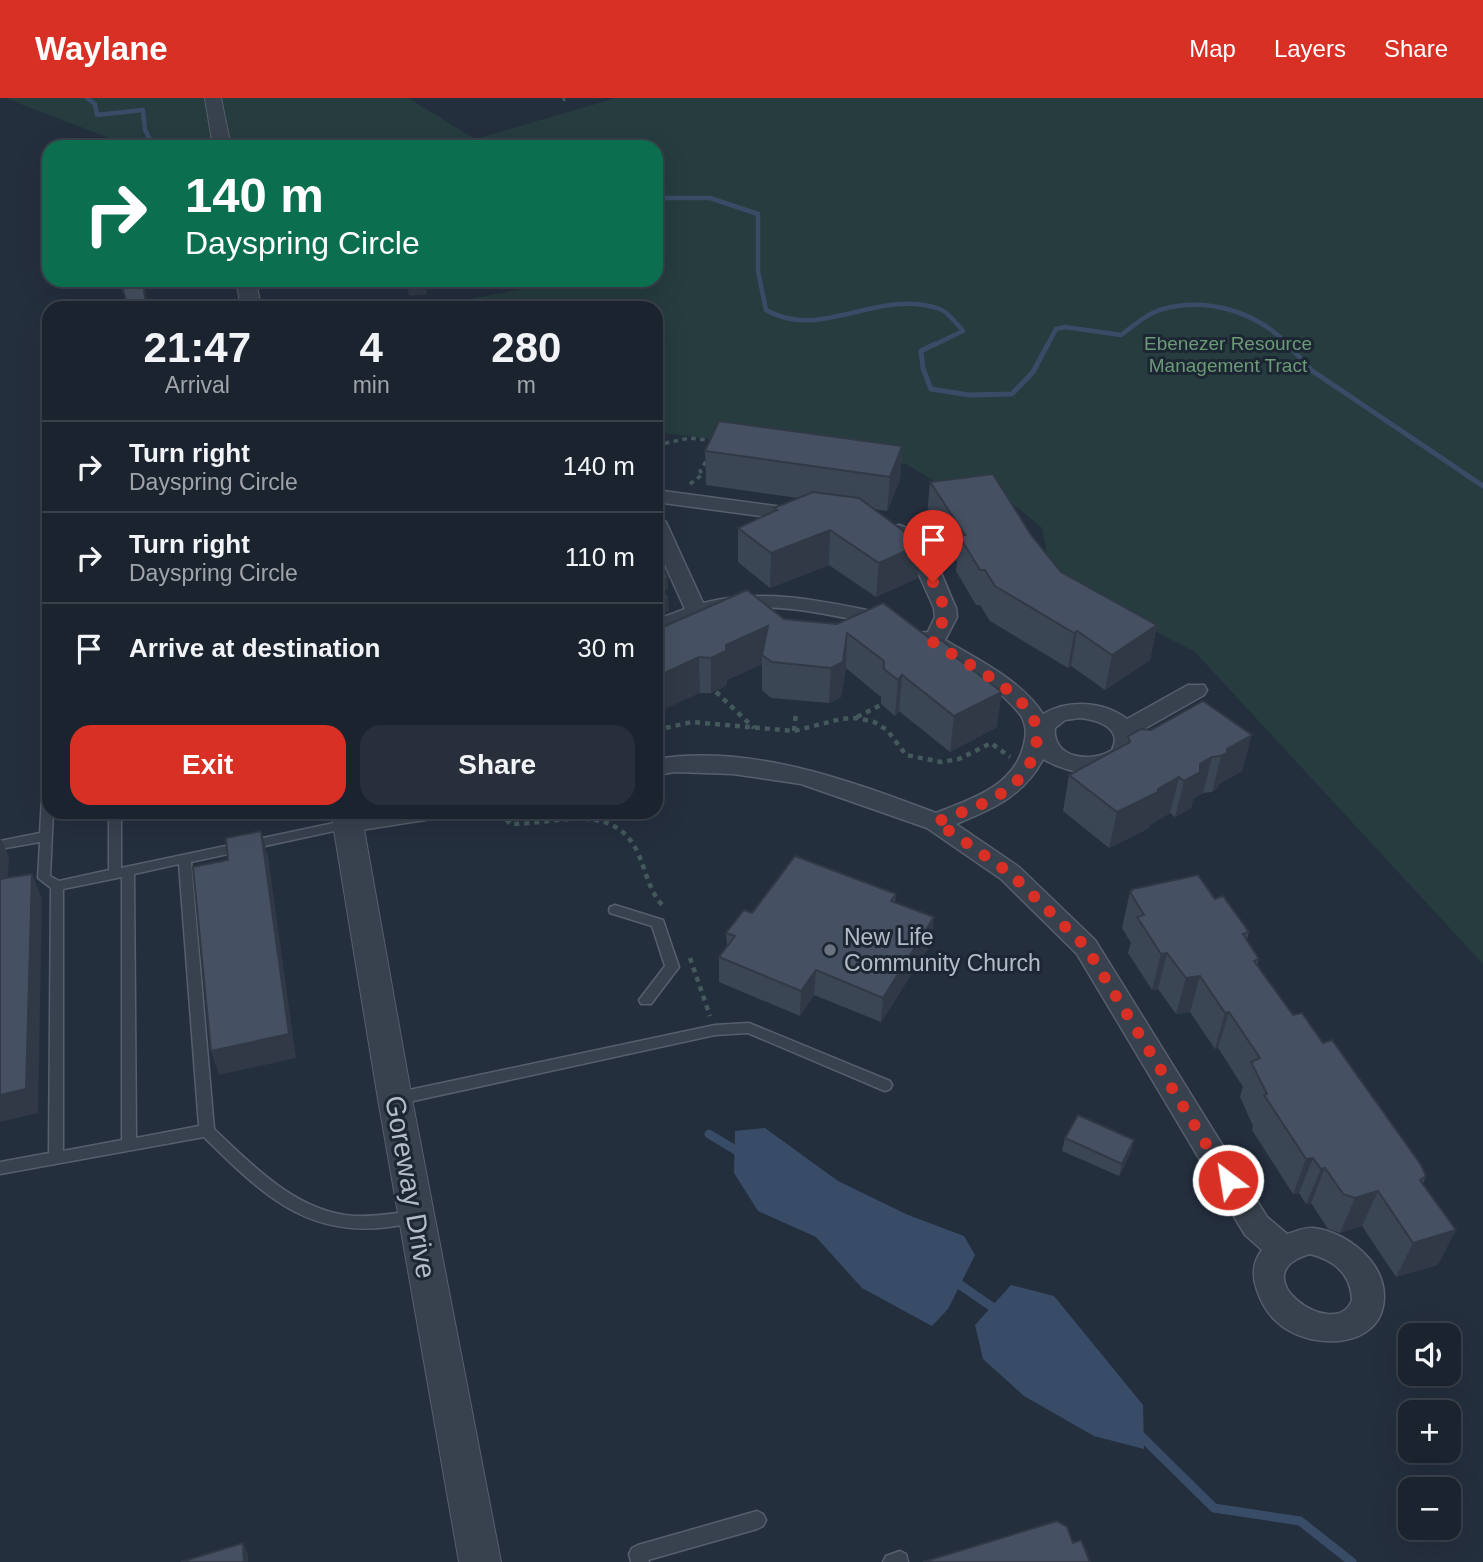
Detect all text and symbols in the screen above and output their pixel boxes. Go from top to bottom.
text: Waylane [35,30,168,67]
text: Map [1189,35,1236,62]
text: Layers [1274,35,1346,62]
text: Share [1384,35,1448,62]
icon: right [70,168,161,259]
text: 140 m [185,168,324,222]
text: Dayspring Circle [185,225,420,261]
text: 21:47 [144,324,251,371]
text: 4 [359,324,383,371]
text: 280 [491,324,561,371]
park label: Ebenezer Resource Management Tract [1144,333,1312,376]
text: Arrival [165,372,230,398]
text: min [353,372,390,398]
text: m [517,372,536,398]
text: Turn right [129,438,250,468]
icon: right [70,448,108,486]
text: 140 m [563,451,635,481]
text: Dayspring Circle [129,469,298,495]
pin [903,510,963,582]
icon: arrive [914,521,952,559]
text: Turn right [129,529,250,559]
icon: right [70,539,108,577]
text: 110 m [565,542,635,572]
text: Dayspring Circle [129,560,298,586]
icon: arrive [70,630,108,668]
text: Arrive at destination [129,633,380,663]
text: 30 m [577,633,635,663]
button: Exit [70,725,346,805]
button: Share [360,725,635,805]
place label: New Life Community Church [844,924,1041,976]
marker: New Life Community Church [822,942,838,958]
street label: Goreway Drive [379,1093,442,1281]
position arrow [1191,1143,1265,1217]
map controls [1398,1323,1461,1540]
button: sound [1398,1323,1461,1386]
button: + [1398,1400,1461,1463]
button: − [1398,1477,1461,1540]

